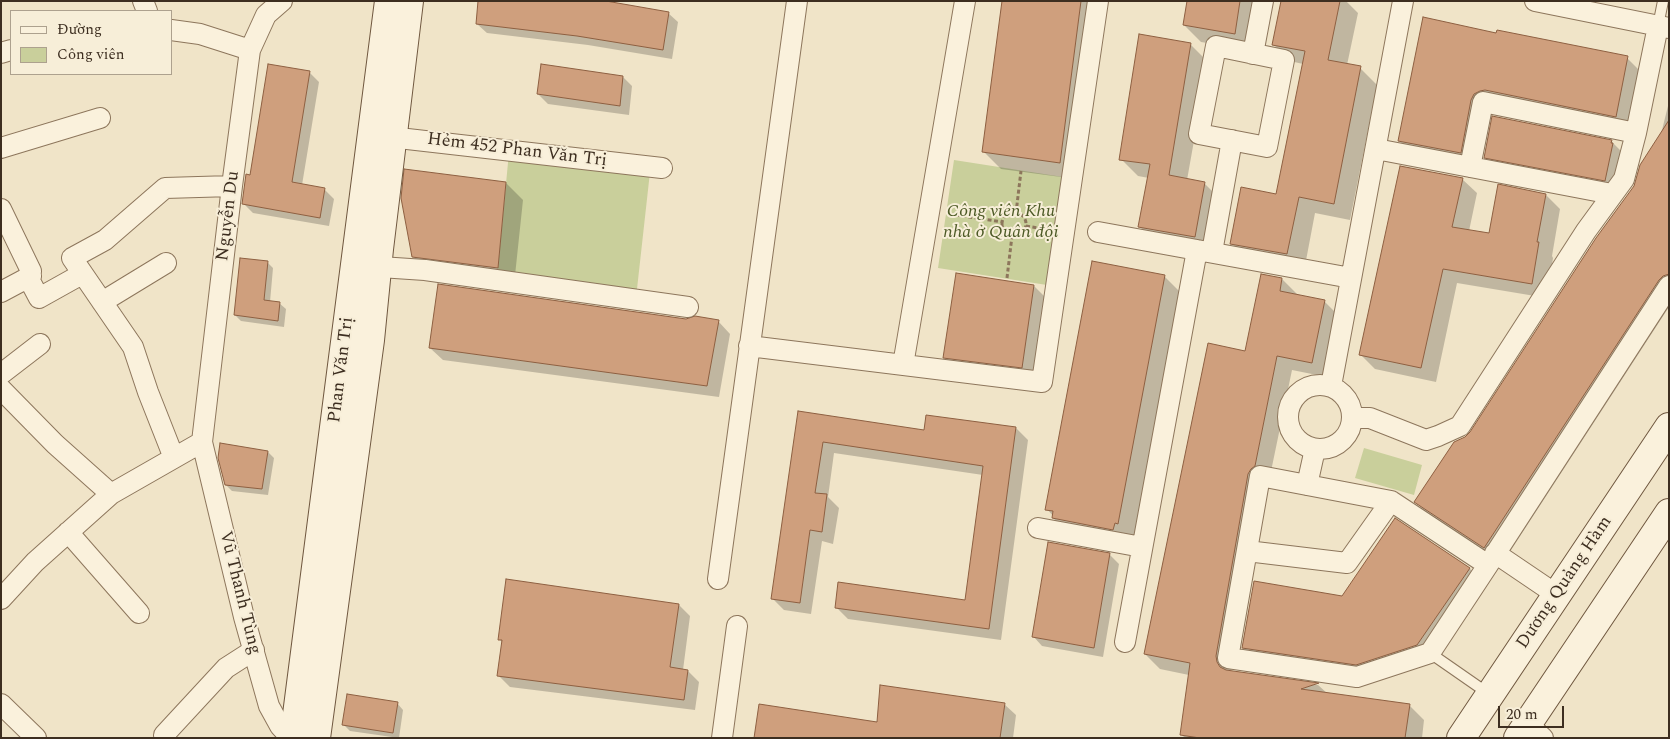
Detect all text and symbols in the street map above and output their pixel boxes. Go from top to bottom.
legend [10,10,172,75]
text: Đường [57,18,102,41]
text: Công viên [57,43,124,66]
street label: Hẻm 452 Phan Văn Trị [426,129,608,173]
street label: Nguyễn Du [213,170,245,262]
park label: Công viên Khu nhà ở Quân đội [943,201,1059,243]
street label: Phan Văn Trị [325,316,359,424]
street label: Dương Quảng Hàm [1513,513,1617,653]
street label: Vũ Thanh Tùng [213,529,265,657]
scale bar [1500,696,1566,728]
text: 20 m [1506,703,1538,726]

